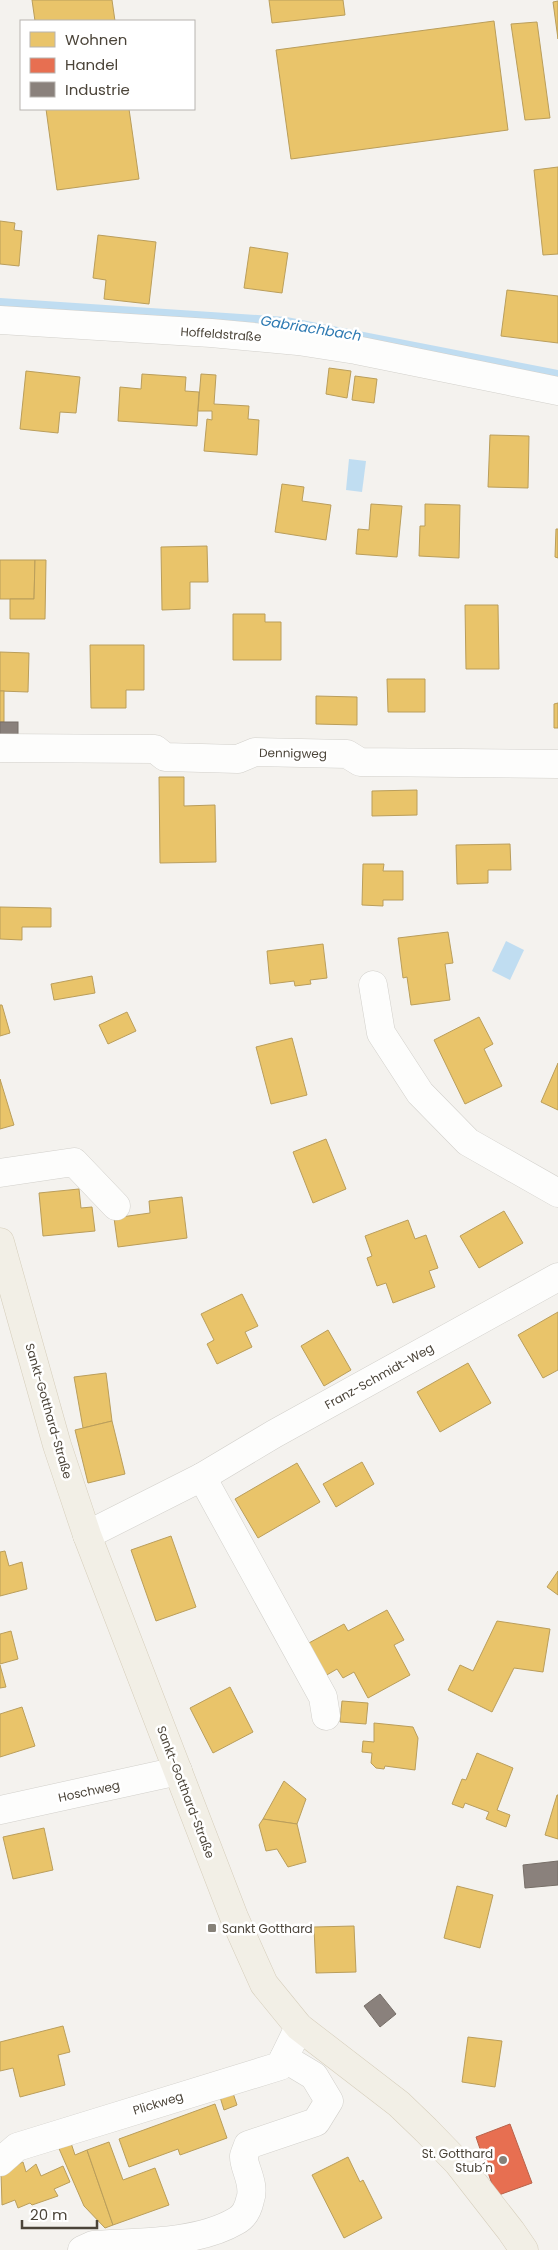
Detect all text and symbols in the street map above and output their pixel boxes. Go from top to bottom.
legend [20,20,195,110]
text: Wohnen [65,29,127,50]
text: Handel [65,54,118,75]
text: Industrie [65,79,130,100]
water label: Gabriachbach [259,310,363,346]
street label: Hoffeldstraße [180,323,262,345]
street label: Dennigweg [259,744,327,762]
street label: Franz-Schmidt-Weg [321,1339,437,1413]
street label: Sankt-Gotthard-Straße [21,1341,77,1481]
street label: Sankt-Gotthard-Straße [153,1723,219,1861]
street label: Hoschweg [57,1776,121,1806]
place label: Sankt Gotthard [222,1920,313,1937]
marker: Sankt Gotthard [206,1922,218,1934]
street label: Plickweg [131,2087,185,2119]
place label: St. Gotthard Stub´n [422,2145,493,2176]
marker: St. Gotthard Stub´n [497,2154,509,2166]
scale bar [22,2198,98,2230]
text: 20 m [30,2204,68,2225]

